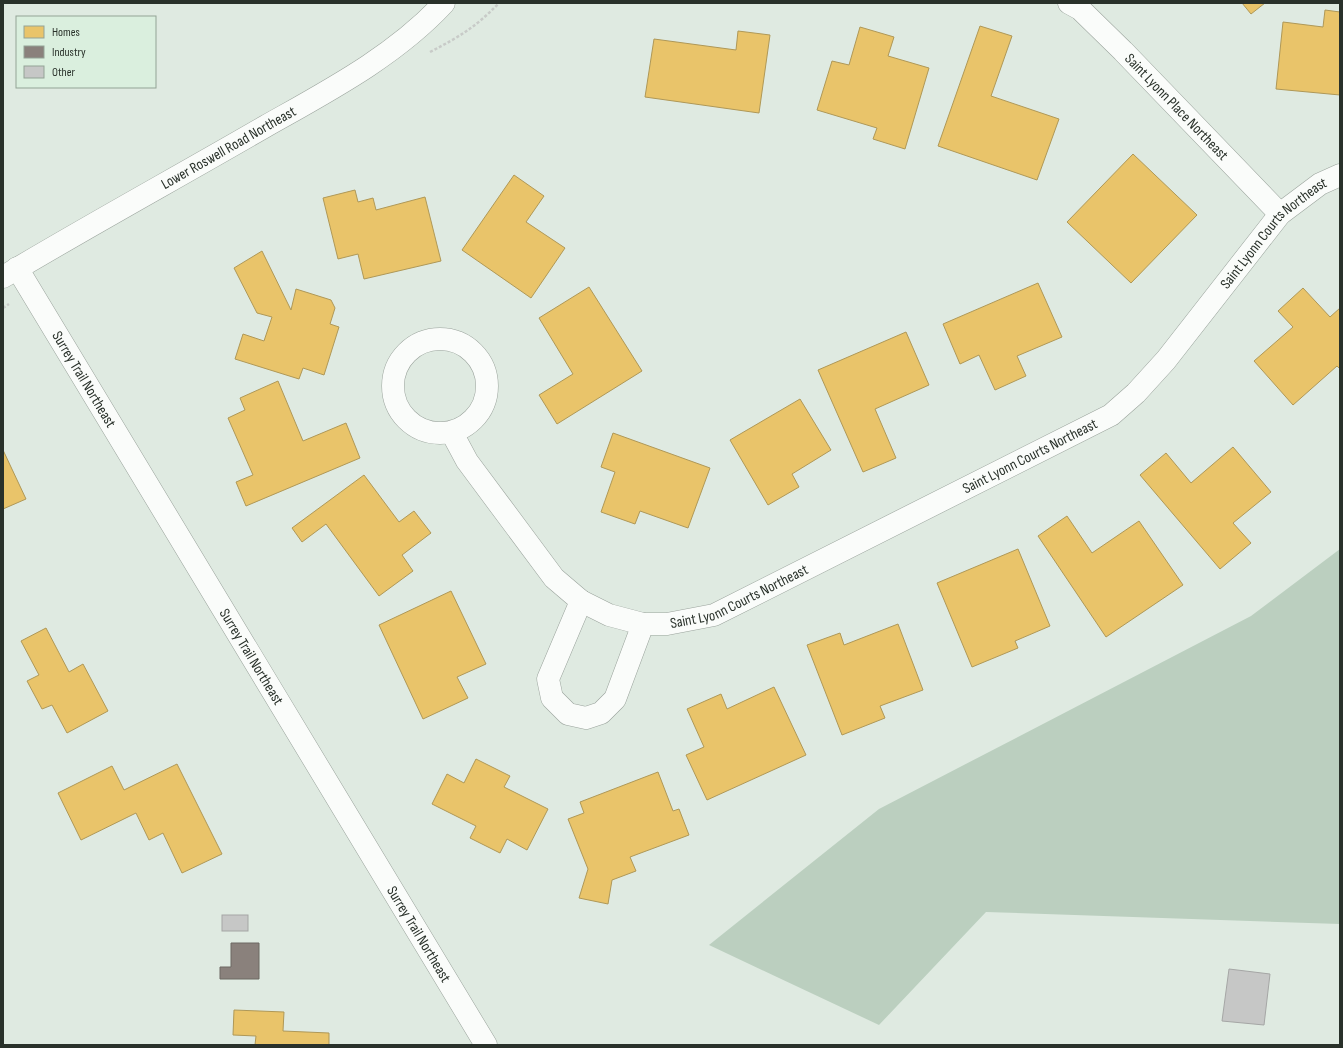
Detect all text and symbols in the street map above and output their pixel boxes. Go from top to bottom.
legend [16,16,156,88]
text: Homes [52,25,80,40]
text: Industry [52,45,86,60]
street label: Saint Lyonn Place Northeast [1120,50,1232,165]
text: Other [52,65,76,80]
street label: Lower Roswell Road Northeast [158,102,300,194]
street label: Saint Lyonn Courts Northeast [1216,173,1330,293]
street label: Surrey Trail Northeast [47,328,120,432]
street label: Saint Lyonn Courts Northeast [959,414,1101,498]
street label: Saint Lyonn Courts Northeast [669,560,812,633]
street label: Surrey Trail Northeast [215,605,288,709]
street label: Surrey Trail Northeast [382,883,455,986]

